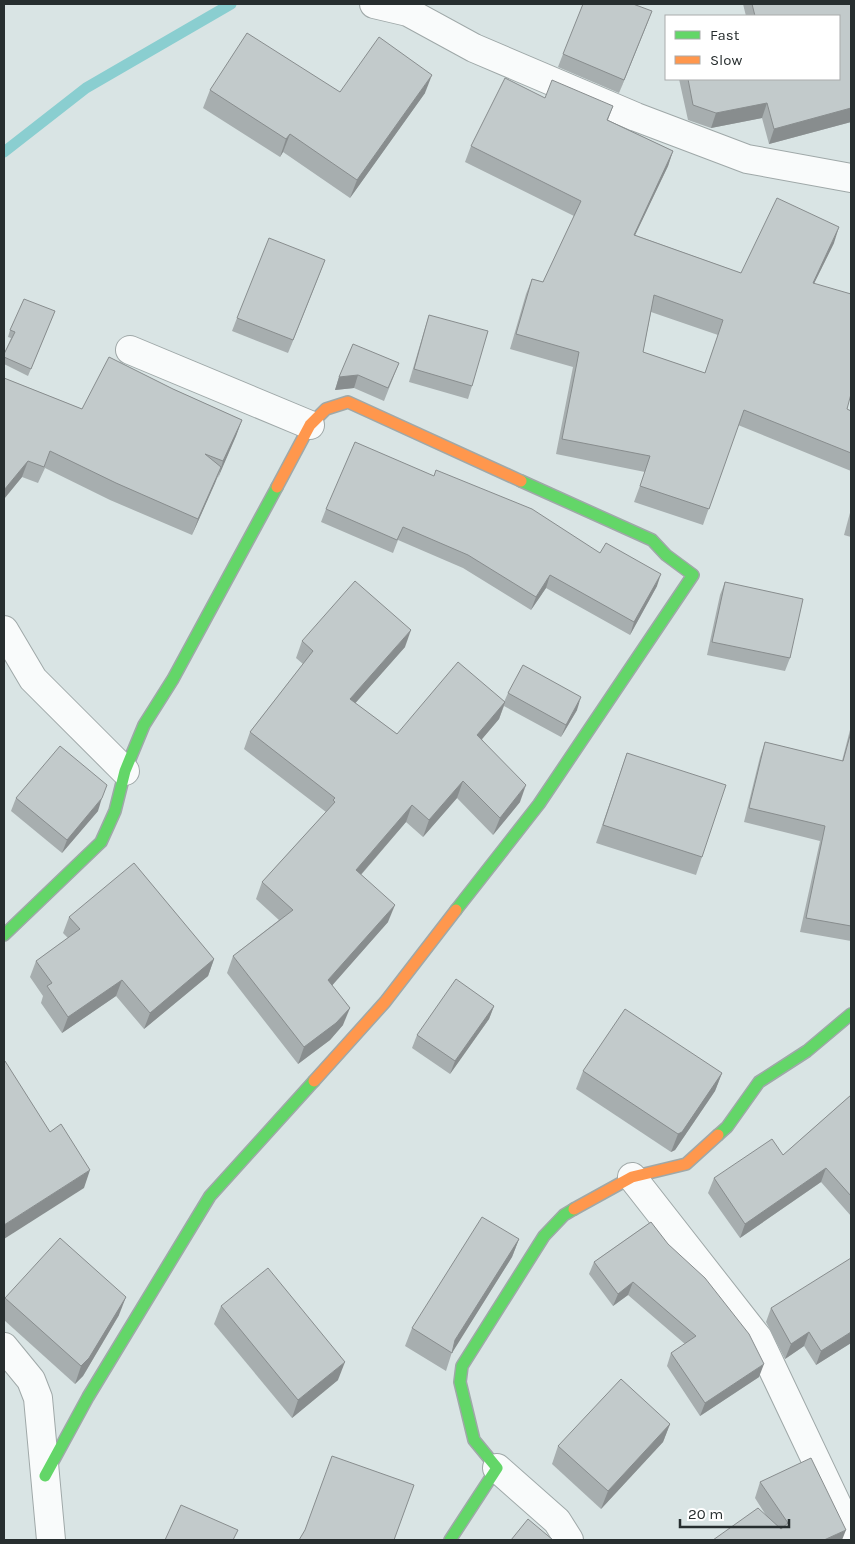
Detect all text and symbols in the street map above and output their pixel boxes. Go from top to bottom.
legend [665,15,840,80]
text: Fast [710,26,740,44]
text: Slow [710,51,742,69]
scale bar [680,1496,789,1528]
text: 20 m [688,1505,723,1523]

